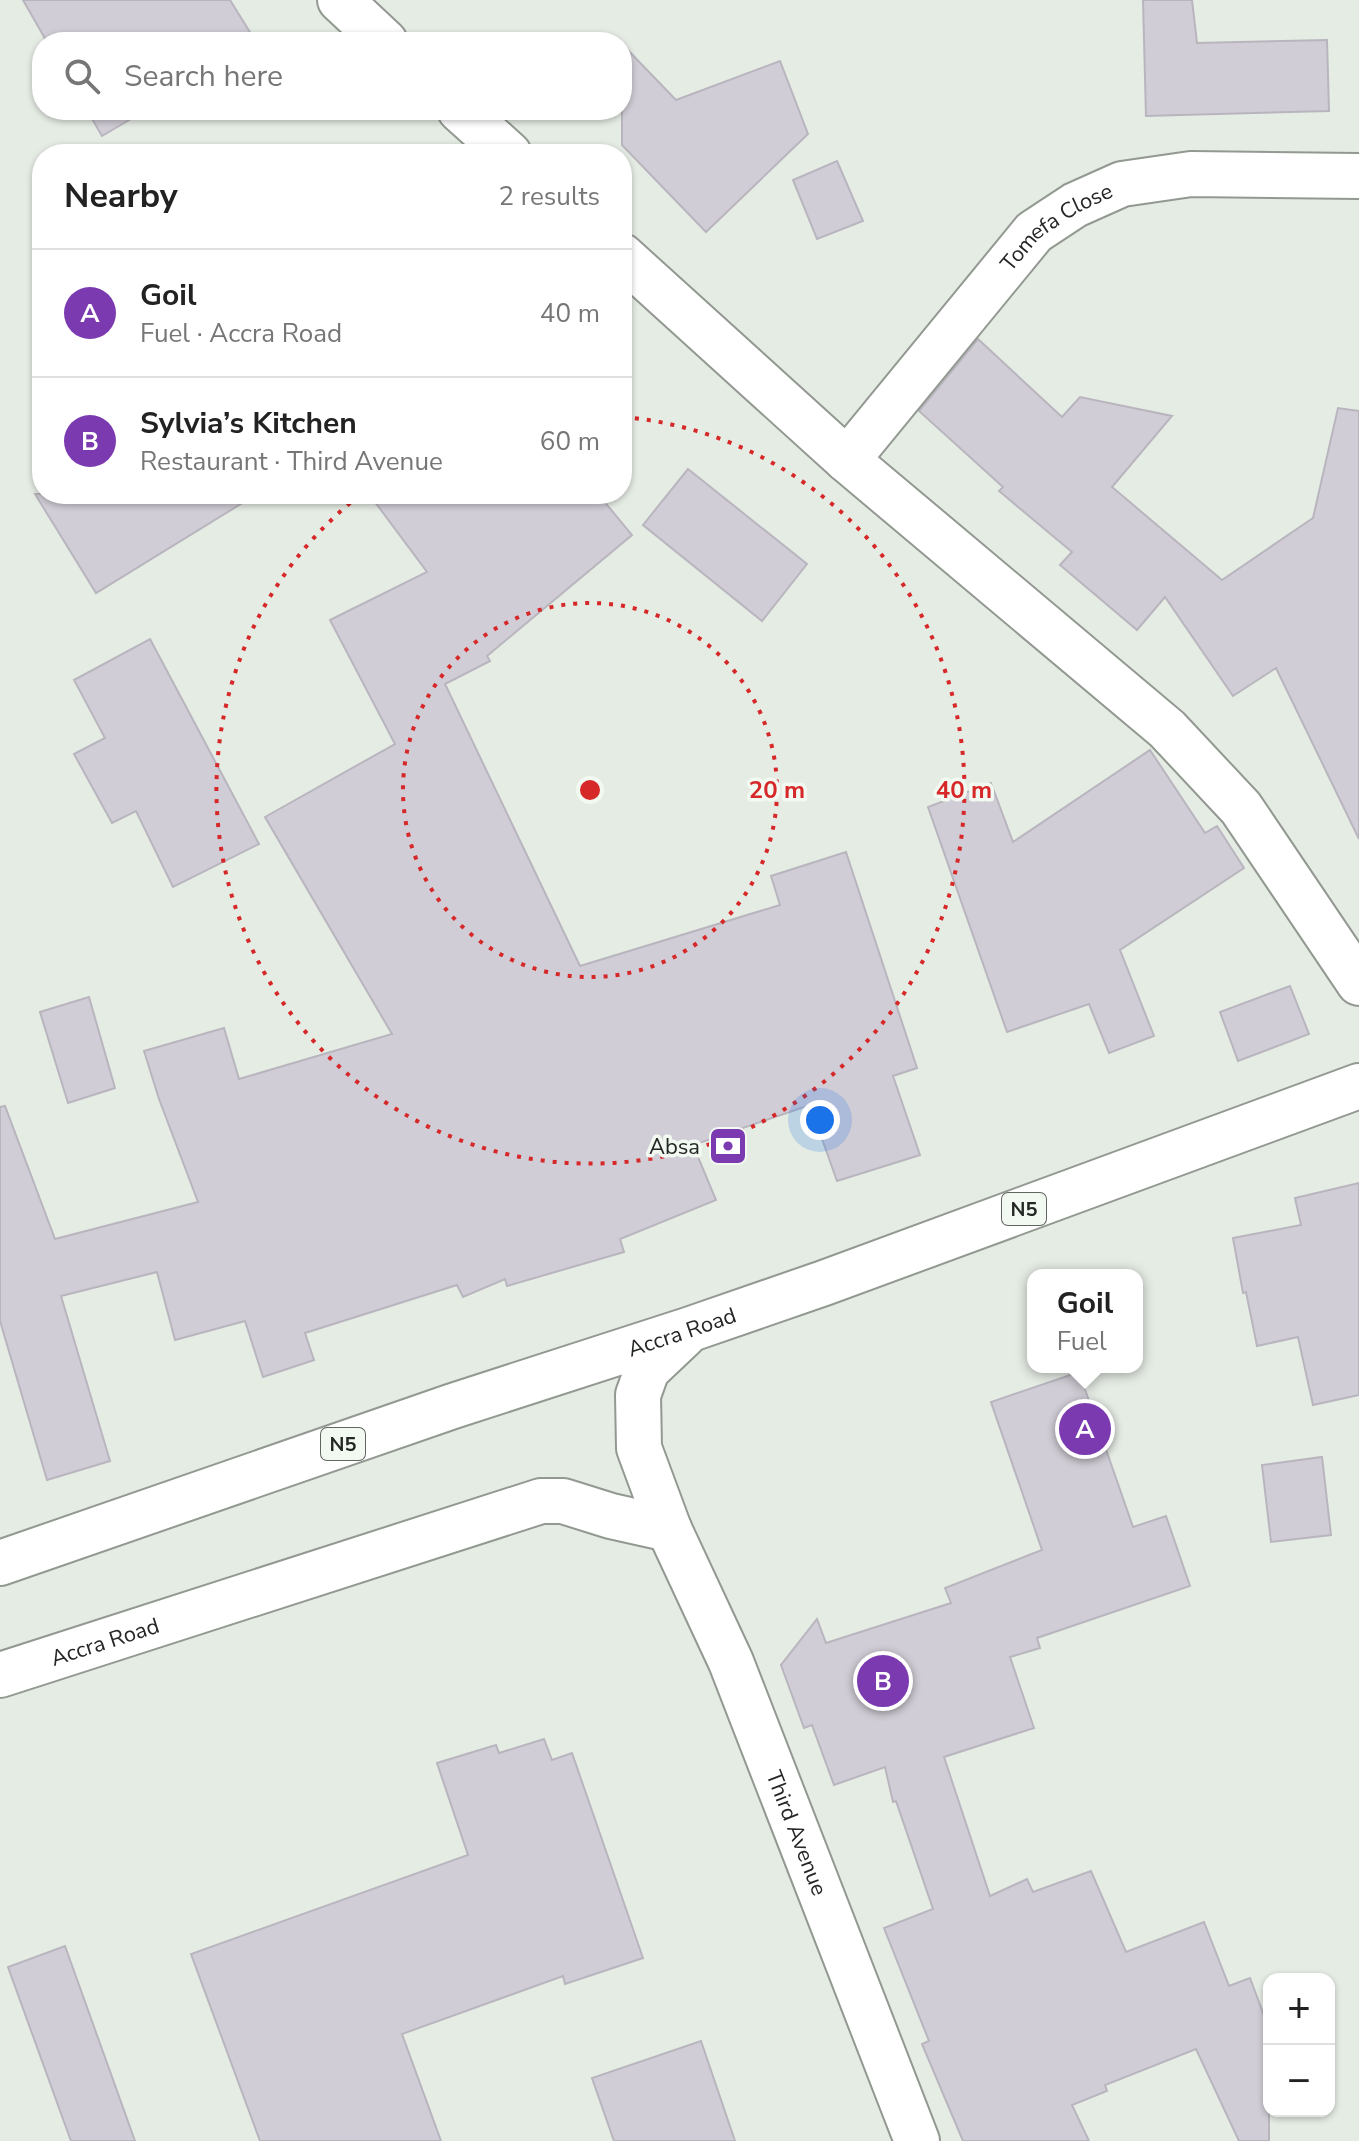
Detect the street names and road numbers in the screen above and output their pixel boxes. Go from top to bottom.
street label: Tomefa Close [994,176,1117,278]
road number: N5 [1002,1193,1046,1225]
street label: Accra Road [624,1301,740,1364]
road number: N5 [321,1428,365,1460]
street label: Accra Road [47,1611,163,1674]
street label: Third Avenue [759,1766,834,1900]

